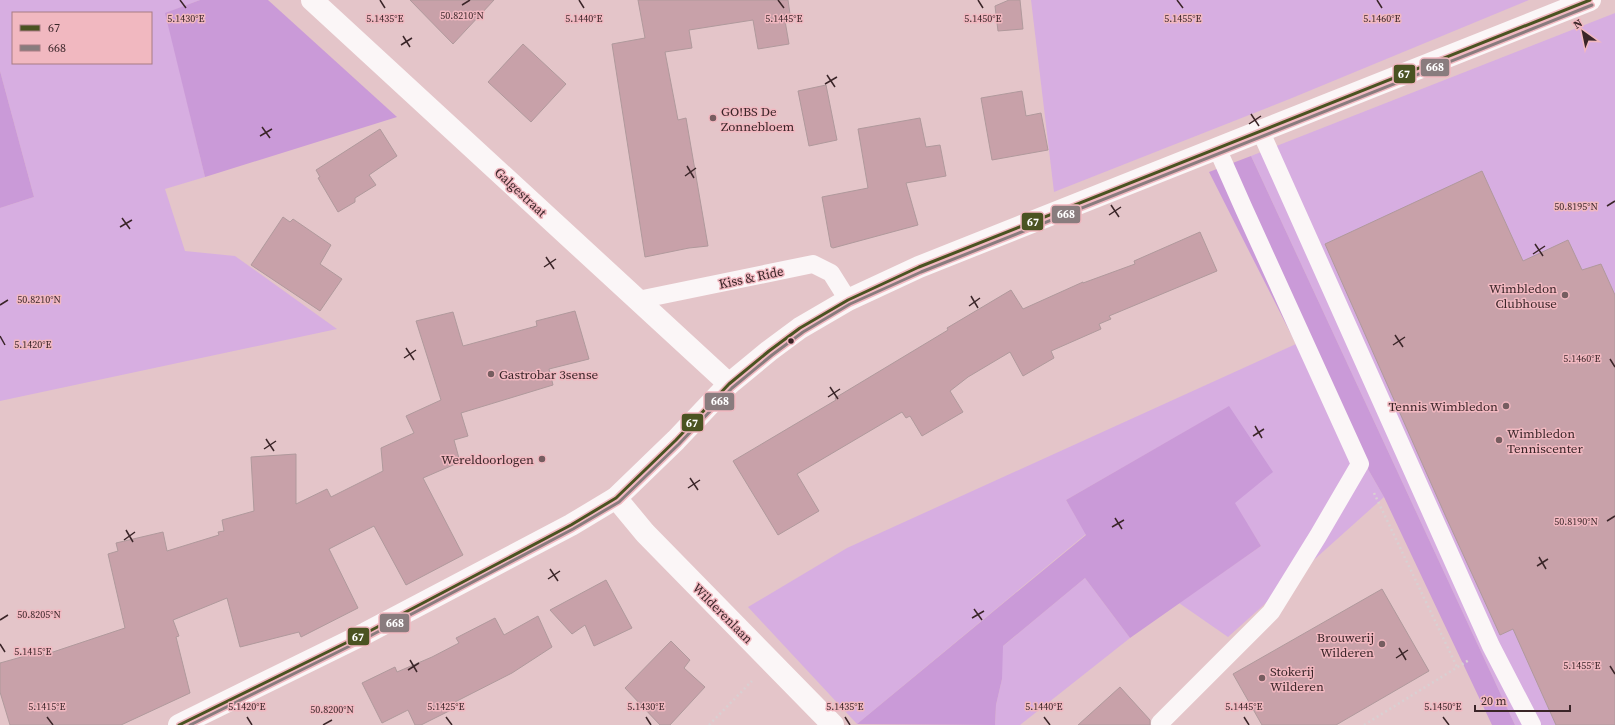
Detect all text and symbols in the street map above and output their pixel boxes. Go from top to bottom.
text: 50.8210°N [440,9,484,22]
legend [12,12,152,64]
text: 5.1430°E [167,12,205,25]
text: 5.1435°E [366,12,404,25]
text: 5.1440°E [565,12,603,25]
text: 5.1445°E [765,12,803,25]
text: 5.1450°E [964,12,1002,25]
text: 5.1455°E [1164,12,1202,25]
text: 5.1460°E [1363,12,1401,25]
north arrow [1563,12,1603,52]
text: N [1570,16,1585,33]
text: 67 [48,20,60,36]
text: 668 [48,40,66,56]
line badge: 668 [1420,58,1450,77]
text: 668 [1426,60,1444,75]
line badge: 67 [1393,64,1416,84]
text: 67 [1398,67,1410,82]
place label: GO!BS De Zonnebloem [721,103,795,135]
marker: GO!BS De Zonnebloem [708,113,718,123]
street label: Galgestraat [491,164,551,221]
text: 50.8195°N [1554,200,1598,213]
line badge: 668 [1051,205,1081,224]
text: 668 [1057,207,1075,222]
line badge: 67 [1021,212,1044,231]
text: 67 [1027,215,1039,230]
street label: Kiss & Ride [717,262,785,293]
place label: Wimbledon Clubhouse [1489,280,1557,312]
marker: Wimbledon Clubhouse [1560,290,1570,300]
text: 50.8210°N [17,293,61,306]
unlabelled marker [786,336,796,346]
text: 5.1420°E [14,338,52,351]
text: 5.1460°E [1563,352,1601,365]
place label: Gastrobar 3sense [499,366,599,383]
marker: Gastrobar 3sense [486,369,496,379]
line badge: 668 [704,392,735,411]
text: 668 [711,394,729,409]
place label: Tennis Wimbledon [1388,398,1498,415]
marker: Tennis Wimbledon [1501,401,1511,411]
line badge: 67 [681,413,704,432]
text: 67 [686,416,698,431]
place label: Wimbledon Tenniscenter [1507,425,1583,457]
marker: Wimbledon Tenniscenter [1494,435,1504,445]
place label: Wereldoorlogen [441,451,534,468]
marker: Wereldoorlogen [537,454,547,464]
text: 50.8190°N [1554,515,1598,528]
street label: Wilderenlaan [689,580,757,647]
text: 50.8205°N [17,608,61,621]
line badge: 668 [379,613,410,633]
text: 668 [386,616,404,631]
line badge: 67 [347,627,370,646]
place label: Brouwerij Wilderen [1317,629,1374,661]
text: 67 [352,630,364,645]
marker: Brouwerij Wilderen [1377,639,1387,649]
text: 5.1415°E [14,645,52,658]
text: 5.1455°E [1563,659,1601,672]
place label: Stokerij Wilderen [1270,663,1324,695]
marker: Stokerij Wilderen [1257,673,1267,683]
scale bar [1475,687,1570,713]
text: 20 m [1481,693,1507,709]
text: 5.1415°E [28,700,66,713]
text: 5.1420°E [228,700,266,713]
text: 5.1425°E [427,700,465,713]
text: 5.1430°E [627,700,665,713]
text: 5.1435°E [826,700,864,713]
text: 5.1440°E [1025,700,1063,713]
text: 5.1445°E [1225,700,1263,713]
text: 5.1450°E [1424,700,1462,713]
text: 50.8200°N [310,703,354,716]

